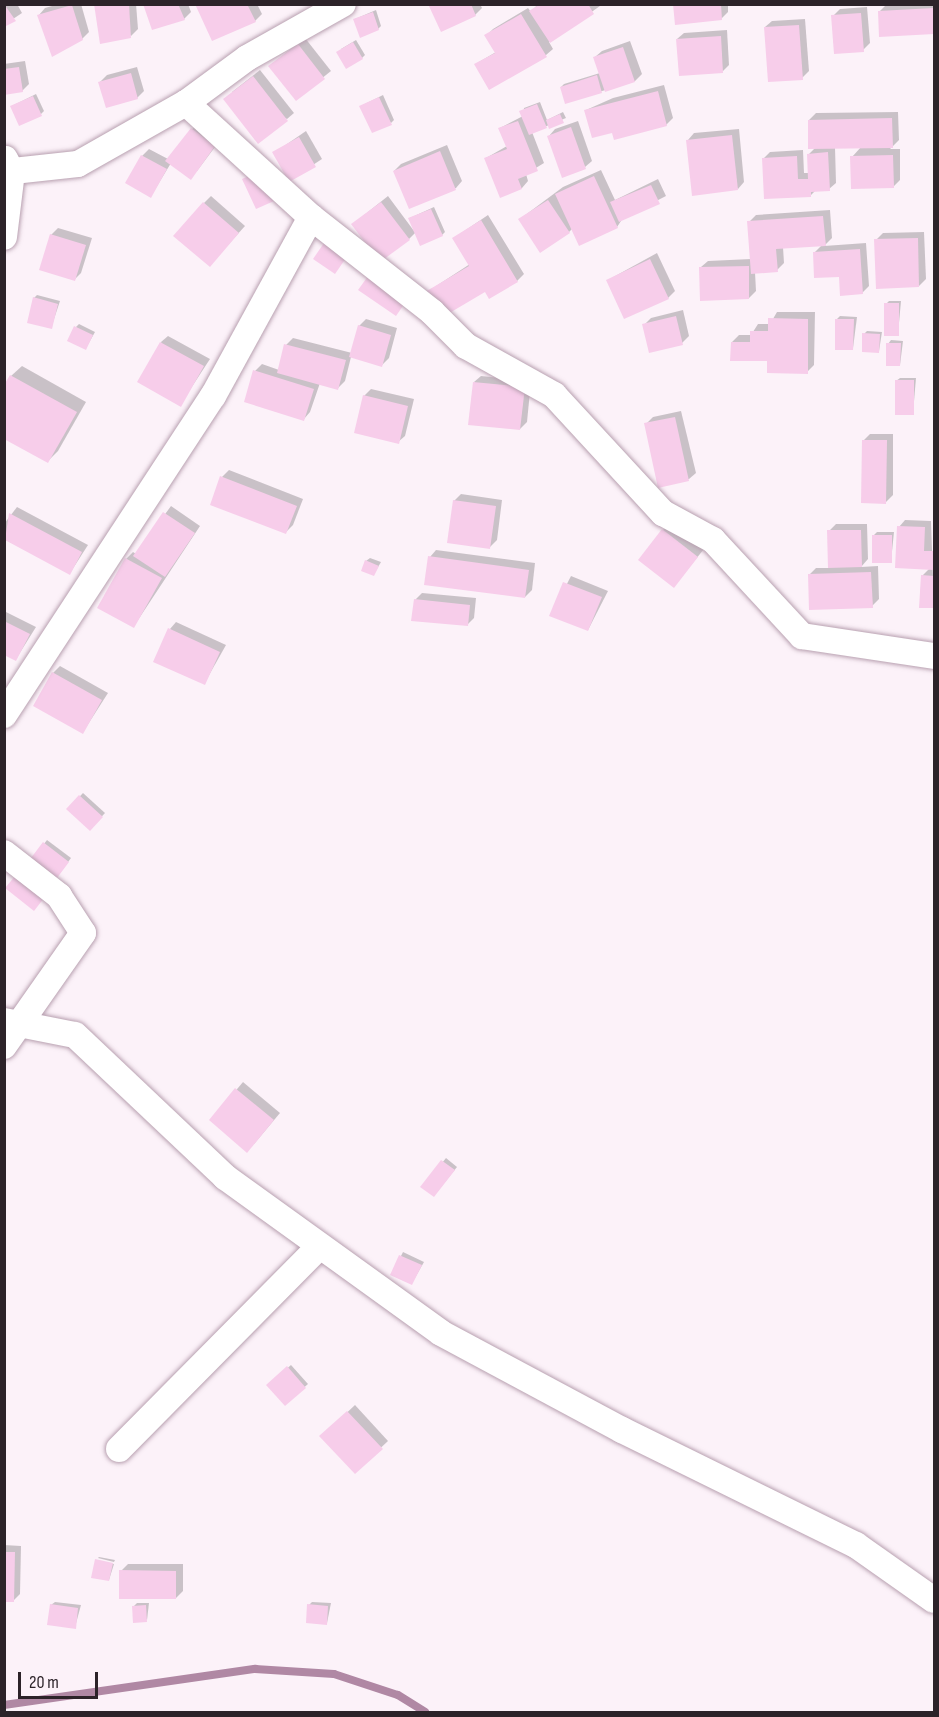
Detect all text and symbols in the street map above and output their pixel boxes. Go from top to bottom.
scale bar [21,1660,100,1698]
text: 20 m [29,1672,59,1693]

